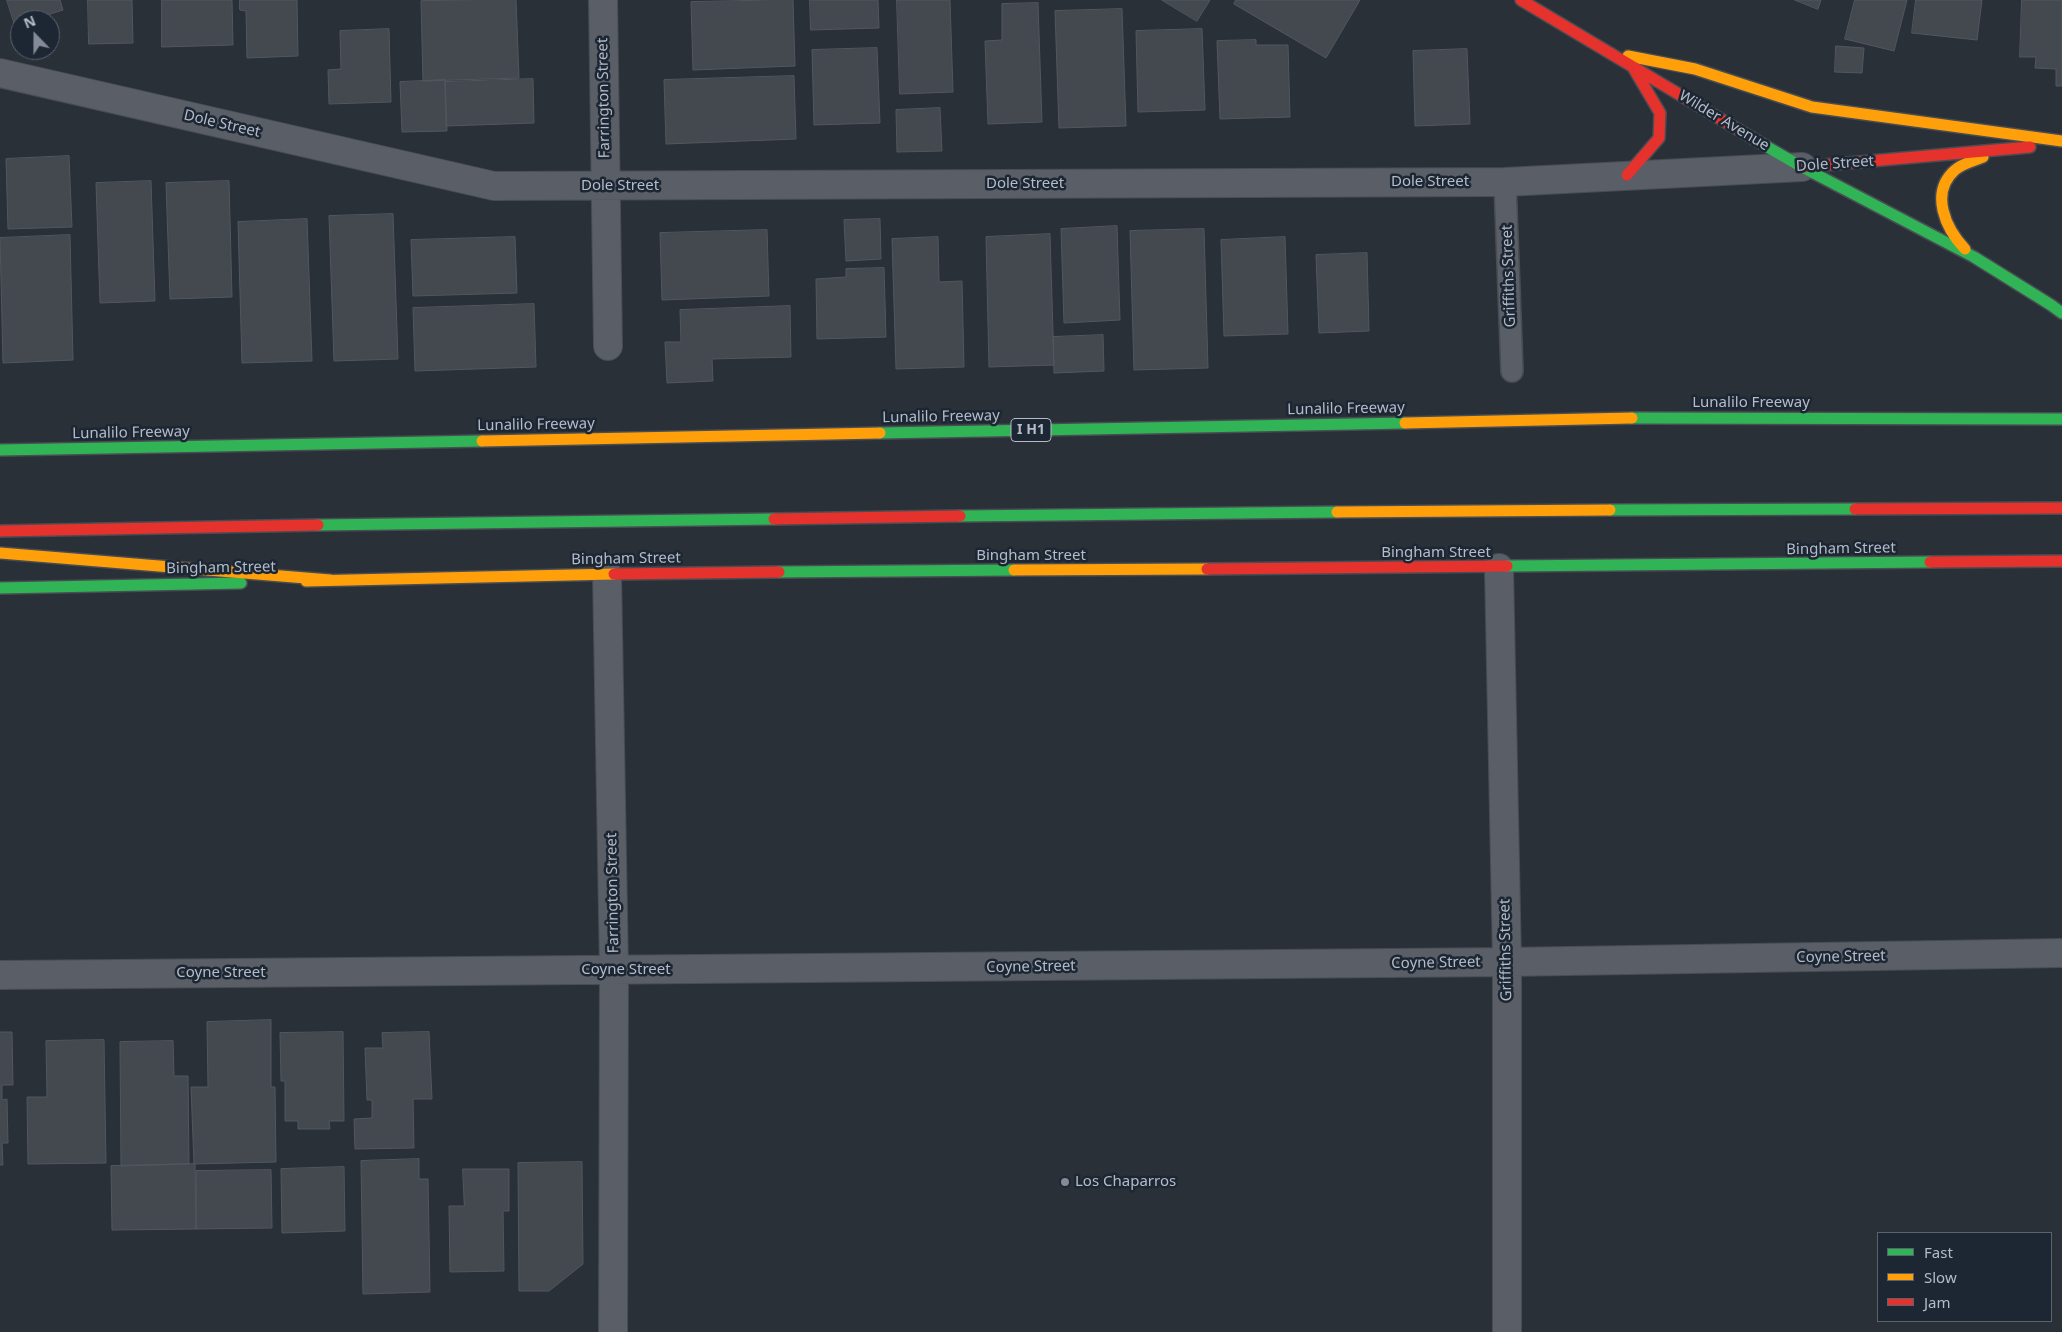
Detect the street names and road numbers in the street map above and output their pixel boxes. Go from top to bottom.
street label: Farrington Street [594,38,614,158]
street label: Wilder Avenue [1676,87,1772,155]
street label: Dole Street [182,106,262,142]
street label: Dole Street [1795,152,1875,176]
street label: Dole Street [1391,173,1469,191]
street label: Dole Street [986,175,1064,193]
street label: Dole Street [581,177,659,195]
street label: Griffiths Street [1498,224,1520,328]
street label: Lunalilo Freeway [1692,394,1810,412]
street label: Lunalilo Freeway [1287,399,1405,419]
street label: Lunalilo Freeway [882,407,1000,427]
street label: Lunalilo Freeway [477,415,595,435]
road number: I H1 [1011,418,1051,442]
street label: Lunalilo Freeway [72,423,190,443]
street label: Bingham Street [1786,539,1896,559]
street label: Bingham Street [1381,544,1491,562]
street label: Bingham Street [976,547,1086,565]
street label: Bingham Street [571,549,681,569]
street label: Bingham Street [166,558,276,578]
street label: Farrington Street [603,833,623,953]
street label: Griffiths Street [1496,898,1516,1002]
street label: Coyne Street [1796,947,1886,967]
street label: Coyne Street [1391,953,1481,973]
street label: Coyne Street [986,957,1076,977]
street label: Coyne Street [581,961,671,979]
street label: Coyne Street [176,964,266,982]

